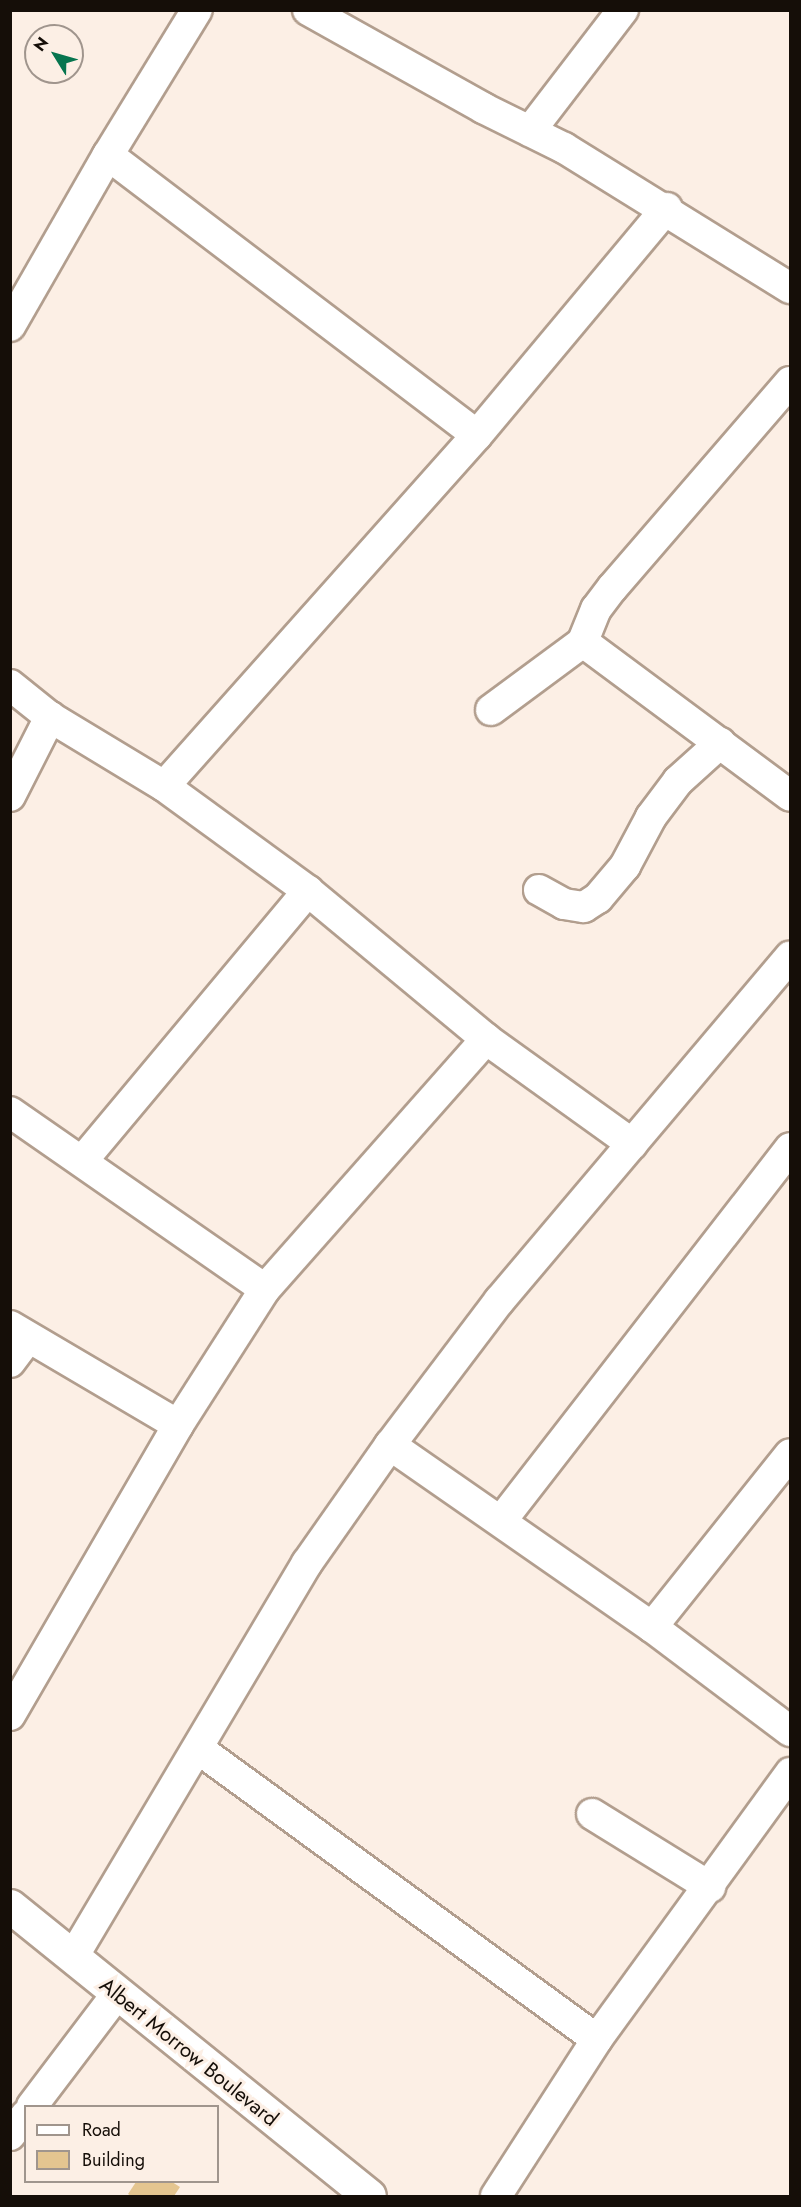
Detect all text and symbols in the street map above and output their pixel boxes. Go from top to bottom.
north arrow [24,24,84,84]
text: N [28,32,54,56]
street label: Albert Morrow Boulevard [95,1972,283,2132]
legend [24,2105,219,2183]
text: Road [82,2117,121,2143]
text: Building [82,2147,145,2173]

